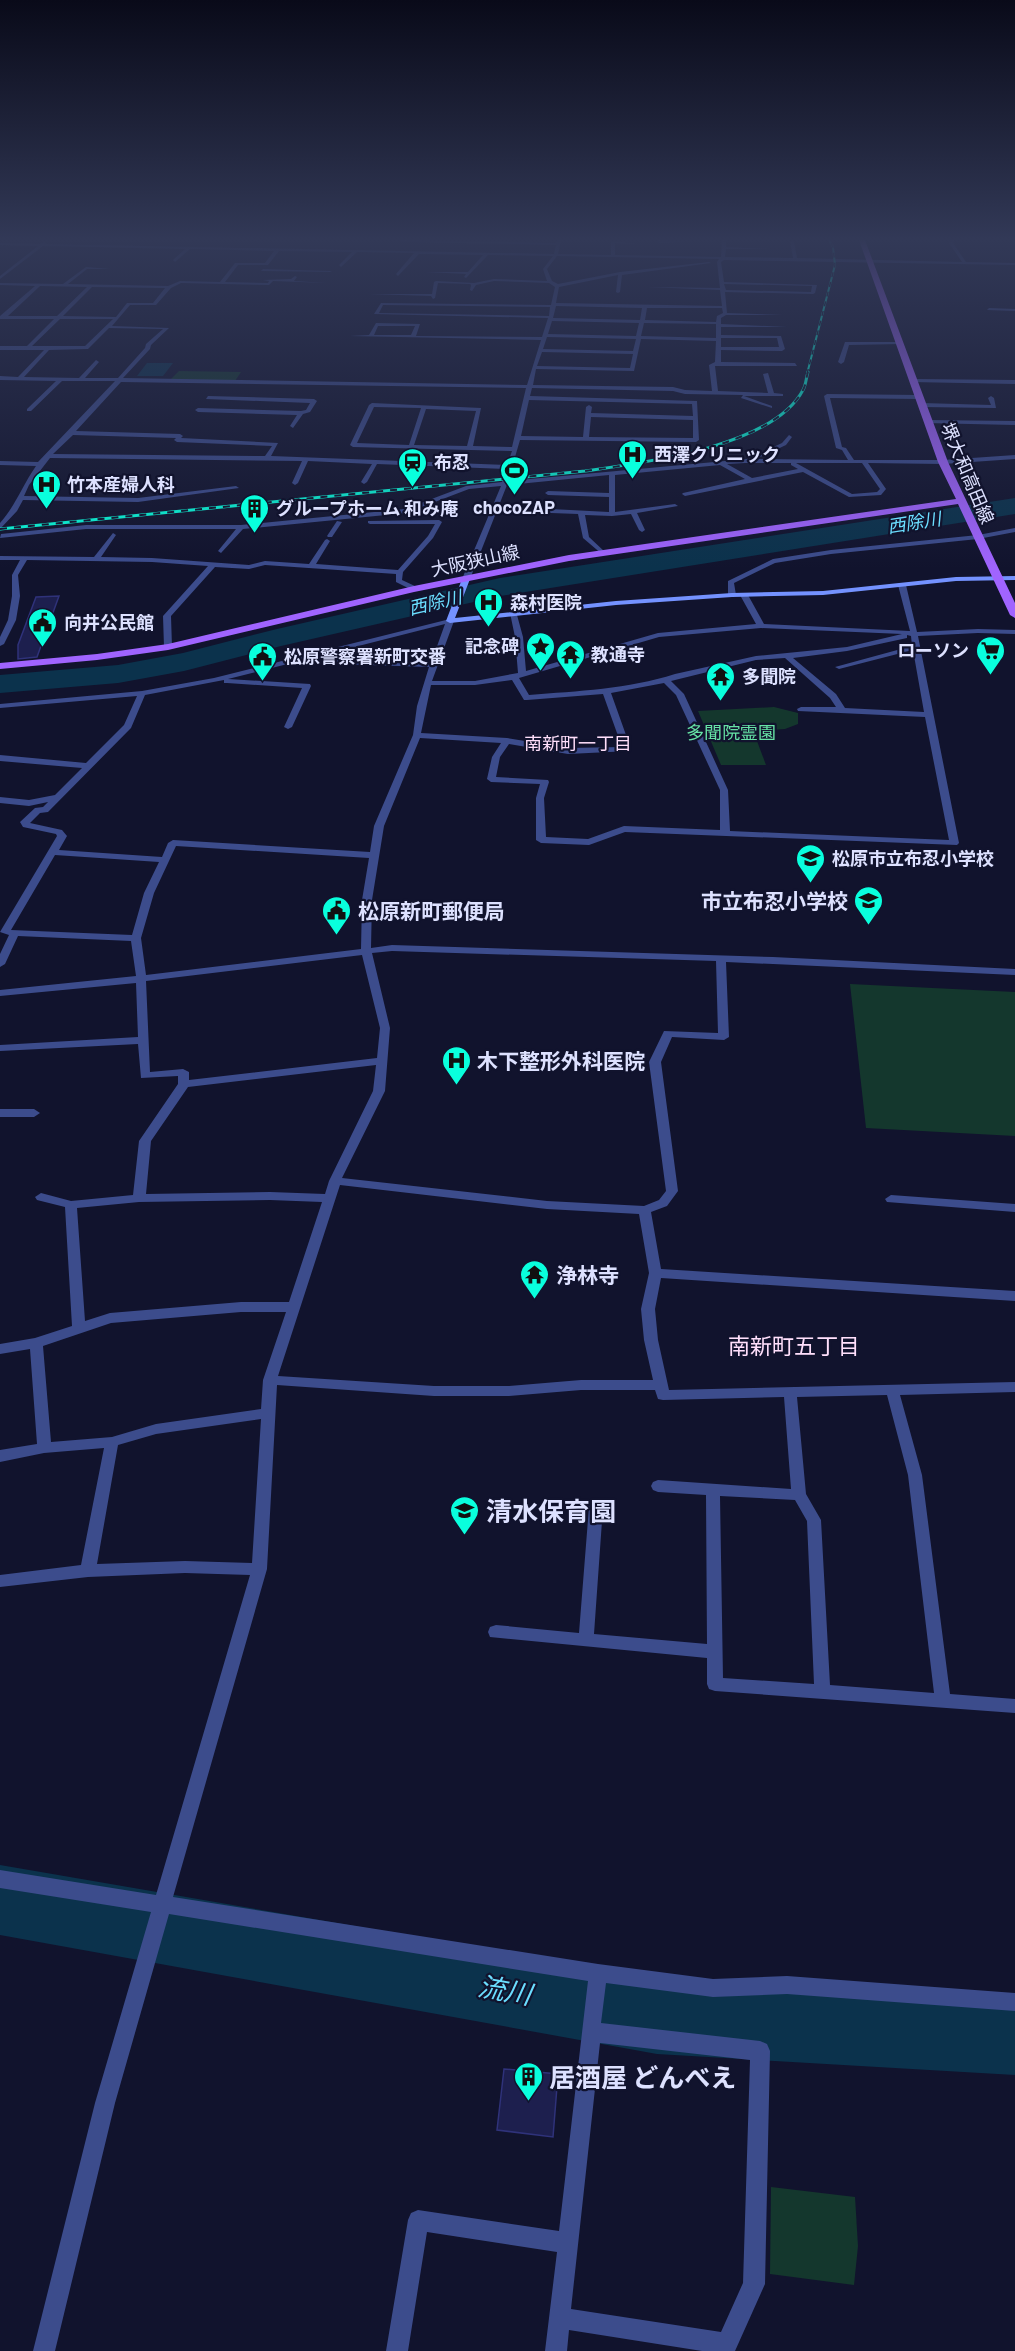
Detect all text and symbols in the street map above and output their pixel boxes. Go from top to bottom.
street label: 堺大和高田線 [937,419,999,527]
hospital icon: 西澤クリニック [617,438,649,480]
place label: 西澤クリニック [654,443,780,465]
station icon: 布忍 [397,446,429,488]
place label: 布忍 [434,451,470,473]
sports icon: chocoZAP [498,454,530,496]
hospital icon: 竹本産婦人科 [30,468,62,510]
place label: 竹本産婦人科 [67,473,175,495]
building icon: グループホーム 和み庵 [239,492,271,534]
place label: chocoZAP [473,496,555,518]
place label: グループホーム 和み庵 [276,497,458,519]
water label: 西除川 [886,507,944,537]
street label: 大阪狭山線 [429,540,521,580]
water label: 西除川 [406,585,466,619]
hospital icon: 森村医院 [473,586,505,628]
place label: 森村医院 [510,591,582,613]
public building icon: 向井公民館 [27,606,59,648]
place label: 向井公民館 [64,611,154,633]
place icon: 記念碑 [524,630,556,672]
supermarket icon: ローソン [974,634,1006,676]
place label: 記念碑 [465,635,519,657]
temple icon: 教通寺 [554,638,586,680]
place label: ローソン [897,639,969,661]
public building icon: 松原警察署新町交番 [247,640,279,682]
place label: 教通寺 [591,643,645,665]
place label: 松原警察署新町交番 [284,645,446,667]
temple icon: 多聞院 [705,660,737,702]
place label: 多聞院 [742,665,796,687]
park label: 多聞院霊園 [686,721,776,743]
district label: 南新町一丁目 [524,732,632,754]
school or university icon: 松原市立布忍小学校 [795,842,827,884]
place label: 松原市立布忍小学校 [832,847,994,869]
school or university icon: 市立布忍小学校 [853,884,885,926]
place label: 市立布忍小学校 [701,888,848,913]
public building icon: 松原新町郵便局 [321,894,353,936]
place label: 松原新町郵便局 [358,898,505,923]
hospital icon: 木下整形外科医院 [440,1044,472,1086]
place label: 木下整形外科医院 [477,1048,645,1073]
temple icon: 浄林寺 [519,1258,551,1300]
place label: 浄林寺 [556,1262,619,1287]
district label: 南新町五丁目 [728,1332,860,1358]
school or university icon: 清水保育園 [449,1494,481,1536]
place label: 清水保育園 [486,1495,616,1526]
water label: 流川 [476,1969,537,2010]
building icon: 居酒屋 どんべえ [512,2060,544,2102]
place label: 居酒屋 どんべえ [549,2061,736,2092]

